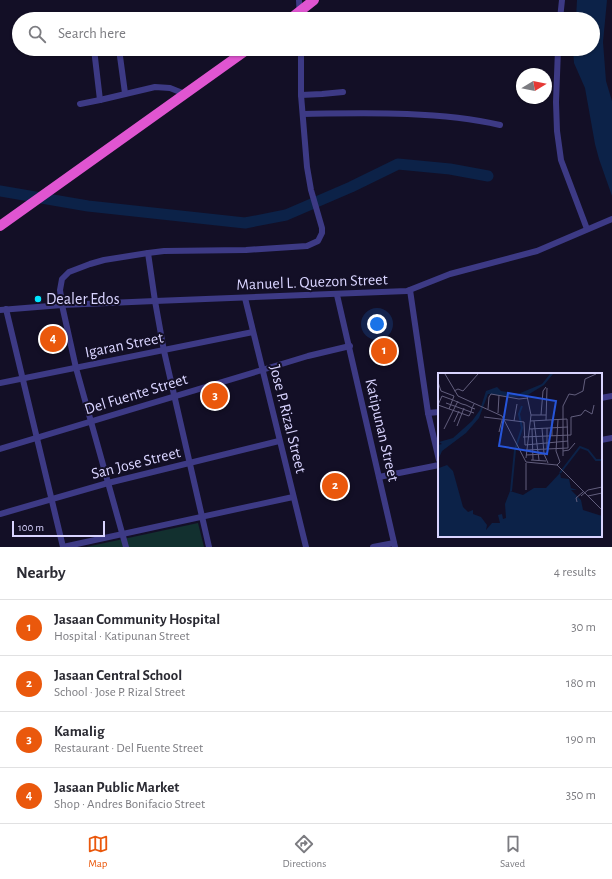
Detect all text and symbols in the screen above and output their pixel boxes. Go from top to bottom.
search box [12,12,600,56]
icon: search [26,23,48,45]
text: Search here [58,26,126,41]
north arrow [516,68,552,104]
street label: Manuel L. Quezon Street [236,271,388,294]
place label: Dealer Edos [46,291,120,307]
marker: Dealer Edos [33,294,43,304]
your location [367,314,387,334]
pin: 4 [40,324,66,354]
street label: Igaran Street [83,330,165,360]
pin: 1 [371,336,397,366]
street label: Jose P. Rizal Street [267,363,309,475]
street label: Del Fuente Street [83,371,189,417]
inset map [438,373,602,537]
street label: Katipunan Street [362,377,402,483]
pin: 3 [202,381,228,411]
street label: San Jose Street [90,444,182,482]
pin: 2 [322,471,348,501]
scale bar [12,519,105,538]
text: 100 m [18,522,44,533]
text: Nearby [16,564,66,581]
text: 4 results [554,566,596,579]
text: Jasaan Community Hospital [54,612,220,627]
text: 1 [27,621,31,634]
text: 30 m [571,621,596,634]
text: Hospital · Katipunan Street [54,630,190,643]
text: Jasaan Central School [54,668,182,683]
text: 2 [26,677,32,690]
text: 180 m [566,677,596,690]
text: School · Jose P. Rizal Street [54,686,185,699]
text: Kamalig [54,724,104,739]
text: 3 [26,733,32,746]
text: 190 m [566,733,596,746]
text: Restaurant · Del Fuente Street [54,742,203,755]
text: Jasaan Public Market [54,780,179,795]
text: 4 [26,789,32,802]
text: 350 m [566,789,596,802]
text: Shop · Andres Bonifacio Street [54,798,205,811]
tab: Map [87,833,109,870]
tab: Directions [282,833,326,870]
tab: Saved [500,833,525,870]

